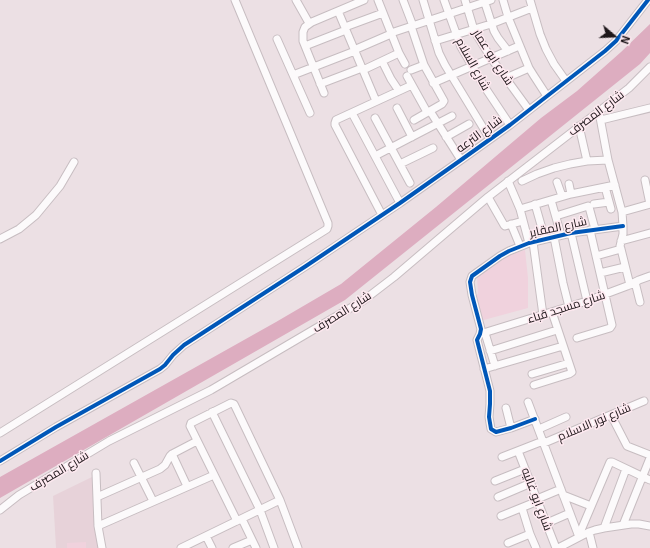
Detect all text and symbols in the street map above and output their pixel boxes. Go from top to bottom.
north arrow [594,16,634,56]
street label: شارع ابو عمار [470,26,516,88]
text: N [618,34,633,46]
street label: شارع السلام [453,35,493,93]
street label: شارع المصرف [565,87,627,139]
street label: شارع الترعه [453,112,505,156]
street label: شارع المقابر [528,214,588,240]
street label: شارع المصرف [310,288,374,336]
street label: شارع مسجد قباء [525,288,607,326]
street label: شارع نور الاسلام [555,400,633,444]
street label: شارع المصرف [27,448,91,494]
street label: شارع ابو غاليه [518,465,556,533]

